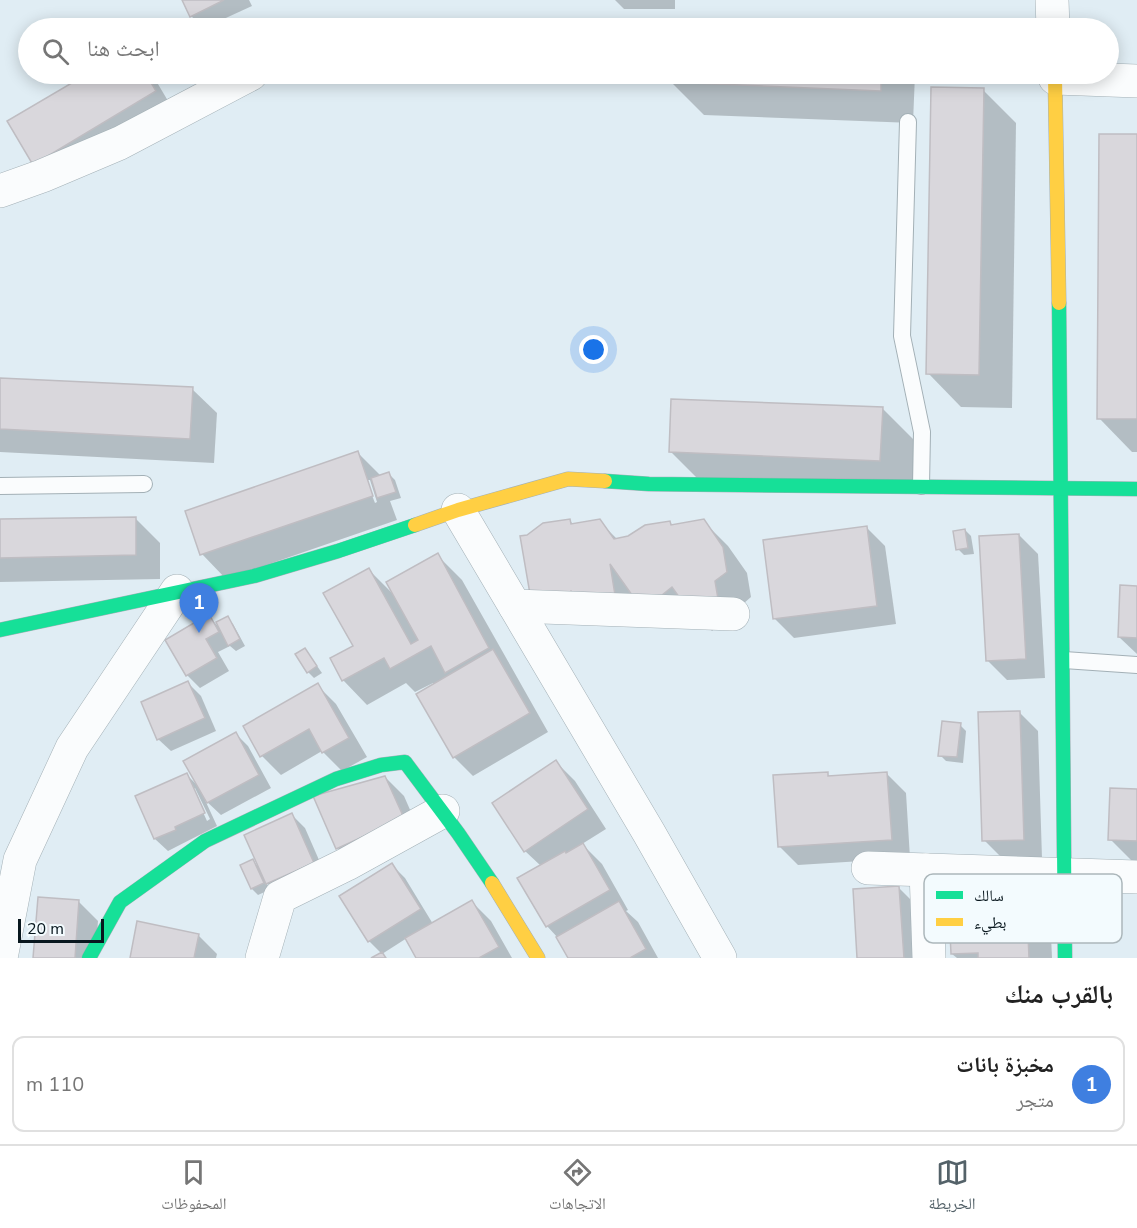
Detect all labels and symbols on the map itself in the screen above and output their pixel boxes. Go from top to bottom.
your location [579,335,608,364]
pin: 1 [180,584,218,633]
legend [924,874,1122,943]
text: سالك [974,885,1004,907]
text: بطيء [974,912,1006,935]
scale bar [18,916,104,944]

